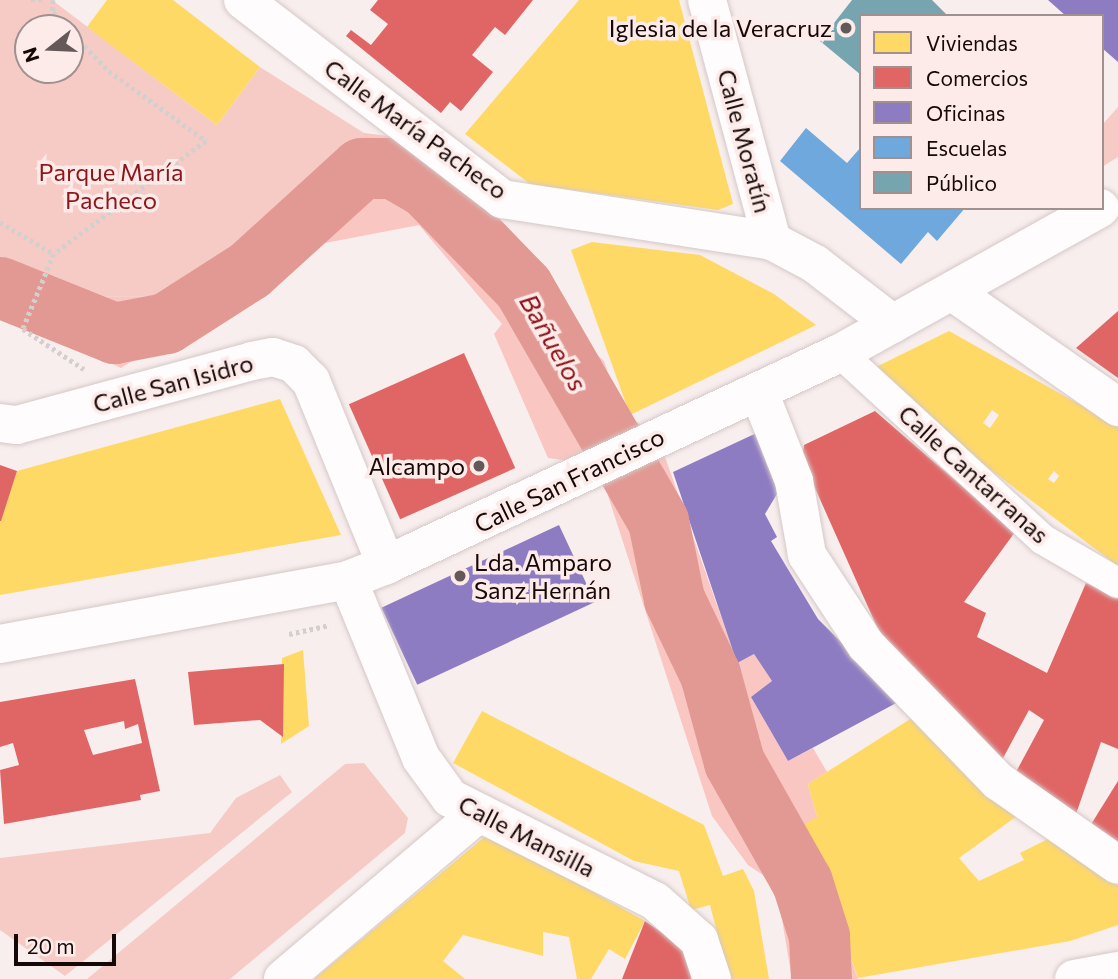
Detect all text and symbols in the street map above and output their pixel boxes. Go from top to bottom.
north arrow [14,14,84,84]
place label: Iglesia de la Veracruz [609,14,832,42]
legend [859,14,1104,210]
marker: Iglesia de la Veracruz [838,20,854,36]
text: Viviendas [926,30,1018,55]
text: N [17,45,44,65]
street label: Calle María Pacheco [319,53,513,205]
text: Comercios [926,65,1028,90]
street label: Calle Moratín [712,66,778,216]
text: Oficinas [926,100,1005,125]
text: Escuelas [926,135,1007,160]
park label: Parque María Pacheco [38,158,184,214]
text: Público [926,170,997,195]
water label: Bañuelos [514,288,594,396]
street label: Calle San Isidro [90,348,256,418]
street label: Calle Cantarranas [893,399,1055,549]
street label: Calle San Francisco [469,422,669,538]
place label: Alcampo [368,452,465,480]
marker: Alcampo [471,458,487,474]
place label: Lda. Amparo Sanz Hernán [474,548,612,604]
marker: Lda. Amparo Sanz Hernán [452,568,468,584]
street label: Calle Mansilla [454,789,600,883]
scale bar [18,920,119,964]
text: 20 m [27,933,75,958]

